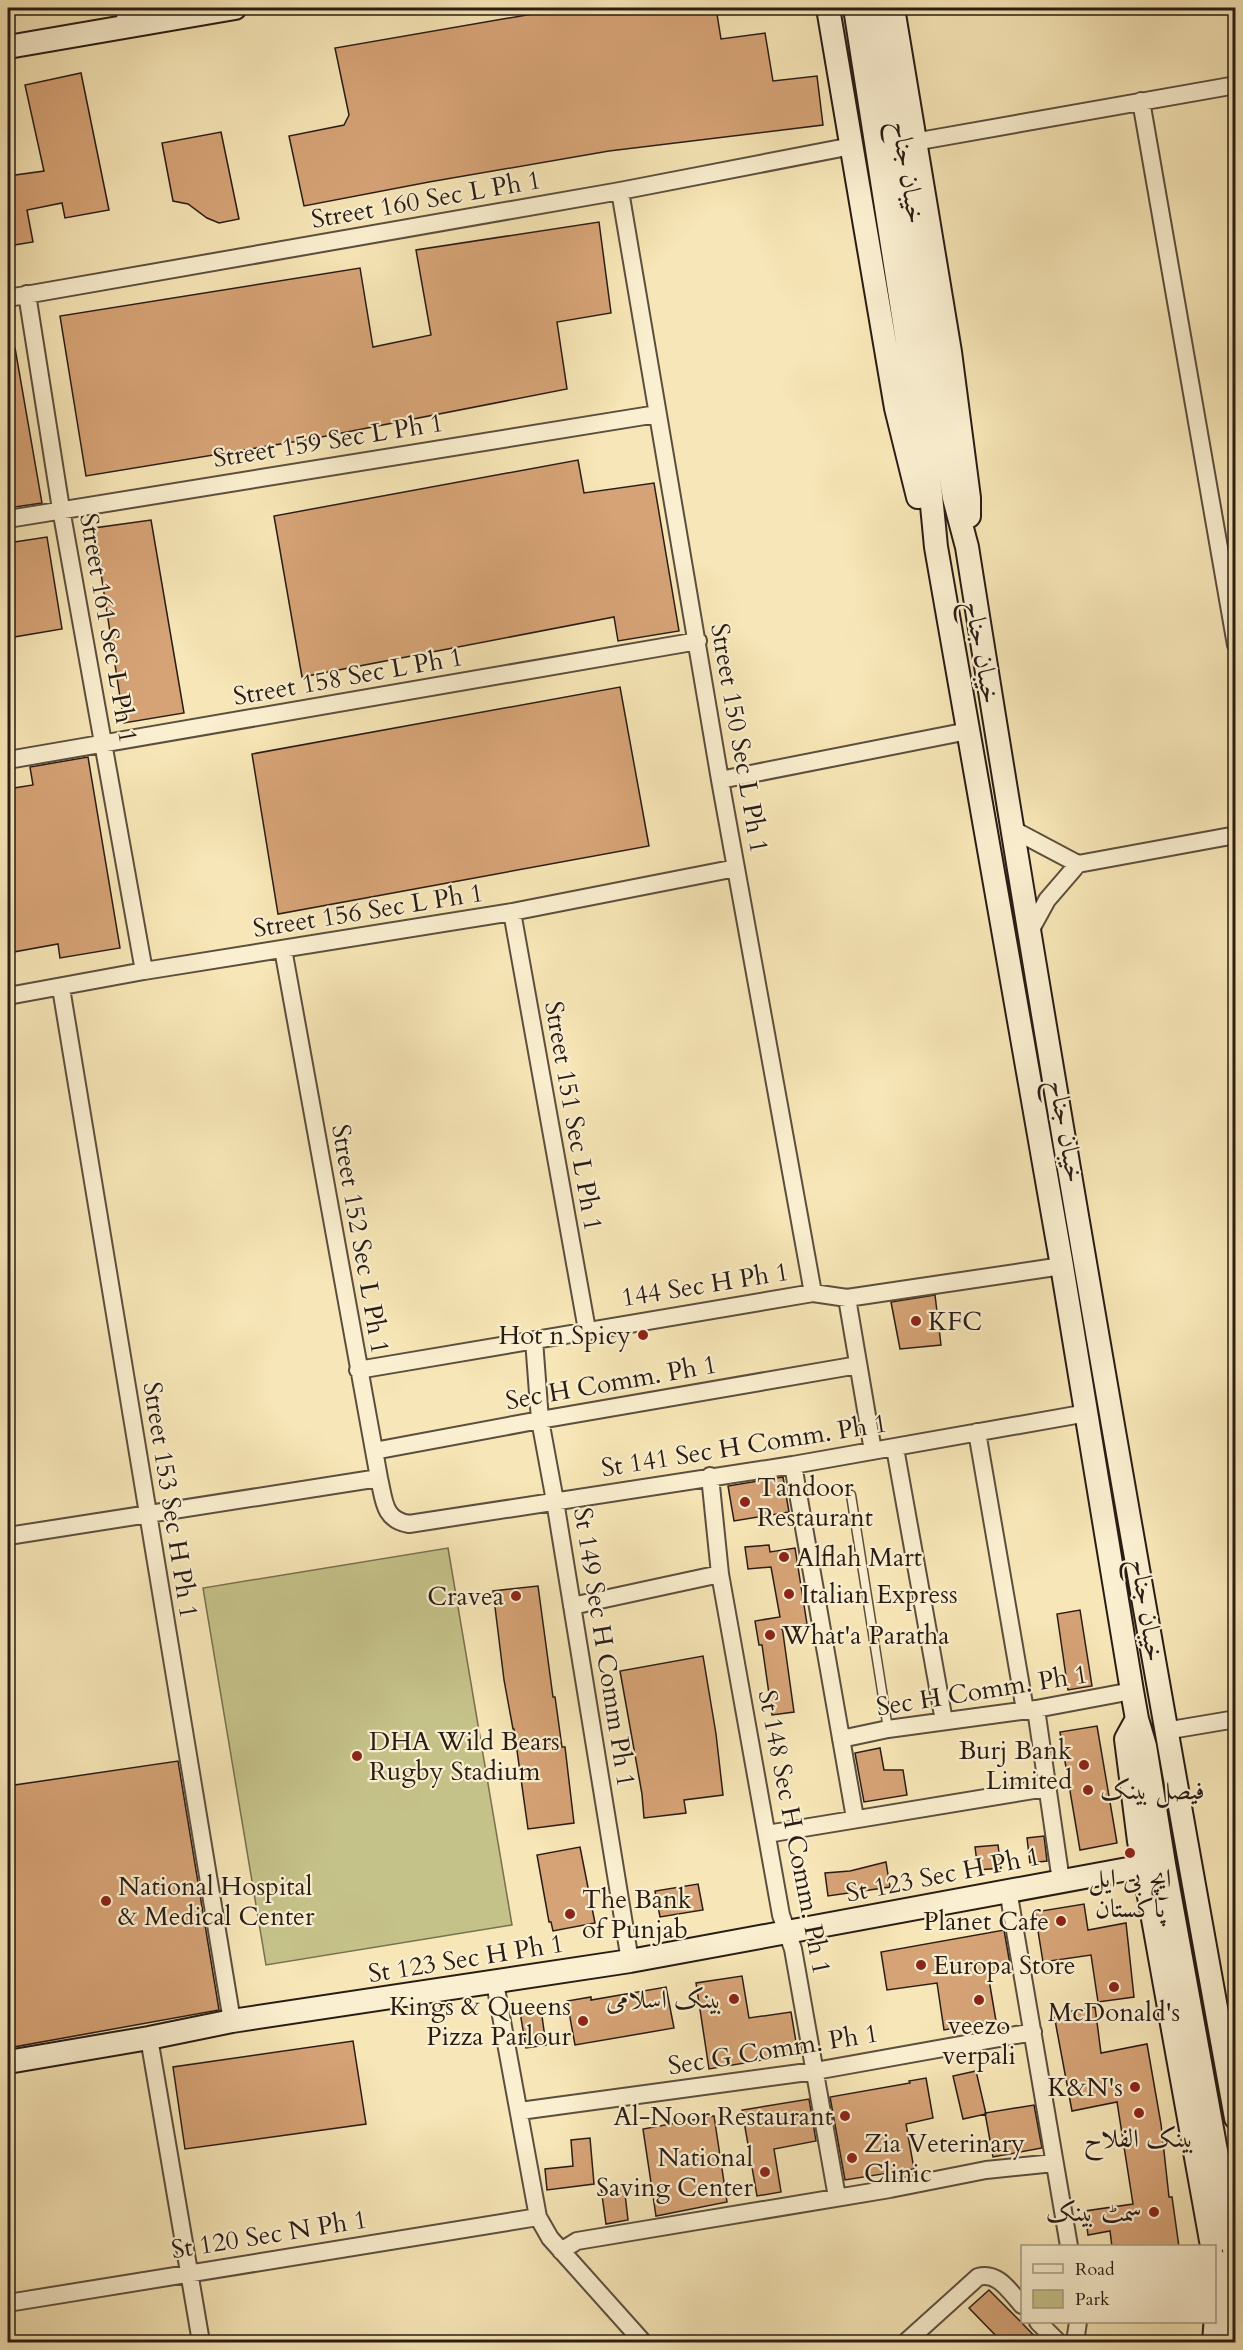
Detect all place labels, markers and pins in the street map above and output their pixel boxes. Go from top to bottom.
place label: KFC [928,1304,982,1339]
marker: KFC [909,1314,923,1328]
place label: Hot n Spicy [498,1318,631,1353]
marker: Hot n Spicy [636,1328,650,1342]
place label: Tandoor Restaurant [757,1470,873,1535]
marker: Tandoor Restaurant [738,1495,752,1509]
place label: Alflah Mart [796,1540,922,1575]
marker: Alflah Mart [777,1550,791,1564]
place label: Italian Express [801,1577,958,1612]
place label: Cravea [427,1579,504,1614]
marker: Italian Express [782,1587,796,1601]
marker: Cravea [509,1589,523,1603]
place label: What'a Paratha [781,1618,950,1653]
marker: What'a Paratha [763,1628,777,1642]
place label: DHA Wild Bears Rugby Stadium [369,1724,560,1789]
place label: Burj Bank Limited [959,1733,1072,1798]
marker: DHA Wild Bears Rugby Stadium [350,1749,364,1763]
marker: Burj Bank Limited [1077,1758,1091,1772]
place label: فیصل بینک [1100,1773,1205,1808]
marker: فیصل بینک [1081,1783,1095,1797]
marker: ایچ بی ایل پاکستان [1123,1846,1137,1860]
place label: ایچ بی ایل پاکستان [1089,1861,1171,1927]
place label: National Hospital & Medical Center [118,1869,315,1934]
place label: The Bank of Punjab [582,1882,692,1947]
marker: National Hospital & Medical Center [99,1894,113,1908]
place label: Planet Cafe [923,1904,1049,1939]
marker: The Bank of Punjab [563,1907,577,1921]
marker: Planet Cafe [1054,1914,1068,1928]
place label: Europa Store [933,1948,1076,1983]
marker: Europa Store [914,1958,928,1972]
marker: McDonald's [1107,1980,1121,1994]
place label: بینک اسلامی [606,1982,722,2017]
place label: Kings & Queens Pizza Parlour [389,1989,572,2054]
marker: بینک اسلامی [727,1992,741,2006]
marker: veezo verpali [972,1993,986,2007]
place label: McDonald's [1048,1995,1180,2030]
place label: veezo verpali [942,2008,1016,2073]
marker: Kings & Queens Pizza Parlour [576,2014,590,2028]
place label: K&N's [1048,2070,1123,2105]
marker: K&N's [1128,2080,1142,2094]
place label: Al-Noor Restaurant [614,2099,833,2134]
marker: بینک الفلاح [1132,2106,1146,2120]
marker: Al-Noor Restaurant [838,2109,852,2123]
place label: بینک الفلاح [1084,2121,1194,2162]
place label: Zia Veterinary Clinic [864,2126,1025,2191]
place label: National Saving Center [596,2140,754,2205]
marker: Zia Veterinary Clinic [845,2151,859,2165]
marker: National Saving Center [758,2165,772,2179]
place label: سمٹ بینک [1046,2195,1142,2230]
marker: سمٹ بینک [1147,2205,1161,2219]

